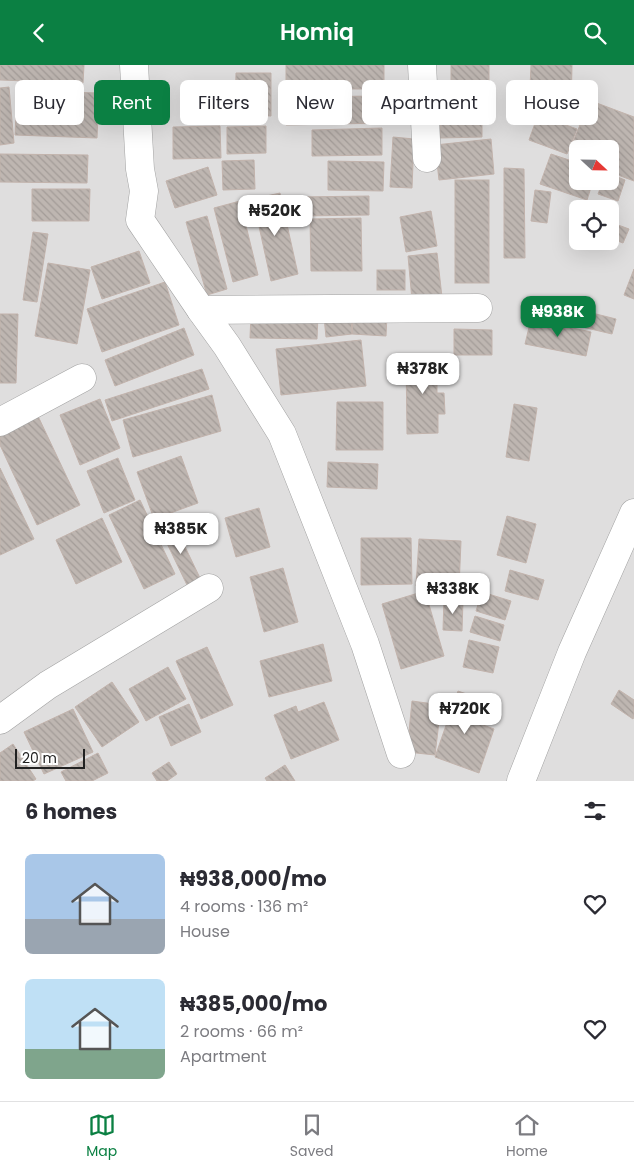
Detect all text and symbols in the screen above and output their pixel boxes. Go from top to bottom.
text: Homiq [280,17,354,48]
icon: back [25,19,53,47]
icon: search [581,19,609,47]
chip: Buy [15,80,84,125]
chip: Rent [94,80,170,125]
chip: Filters [180,80,268,125]
chip: New [278,80,352,125]
chip: Apartment [362,80,496,125]
chip: House [506,80,598,125]
north arrow [569,140,619,190]
map controls [569,140,619,250]
pin: ₦520K [240,195,310,237]
text: ₦520K [249,199,301,222]
button: locate [569,200,619,250]
pin: ₦938K [523,295,593,338]
text: ₦938K [532,300,584,323]
pin: ₦378K [388,353,458,395]
text: ₦378K [397,357,449,380]
pin: ₦385K [146,513,216,555]
text: ₦385K [154,517,208,540]
pin: ₦338K [418,573,488,615]
text: ₦338K [427,577,479,600]
pin: ₦720K [430,693,500,735]
text: ₦720K [440,697,490,720]
scale bar [15,746,85,769]
text: 20 m [22,748,57,768]
text: 6 homes [25,797,117,826]
icon: filters [581,797,609,825]
text: ₦938,000/mo [180,864,327,893]
icon: home [65,874,125,934]
icon: heart [581,890,609,918]
text: 4 rooms · 136 m² [180,895,308,918]
text: House [180,920,230,943]
text: ₦385,000/mo [180,989,327,1018]
icon: home [65,999,125,1059]
icon: heart [581,1015,609,1043]
text: 2 rooms · 66 m² [180,1020,303,1043]
text: Apartment [180,1045,267,1068]
tab: Map [86,1111,117,1162]
tab: Saved [290,1111,333,1162]
tab: Home [506,1111,548,1162]

